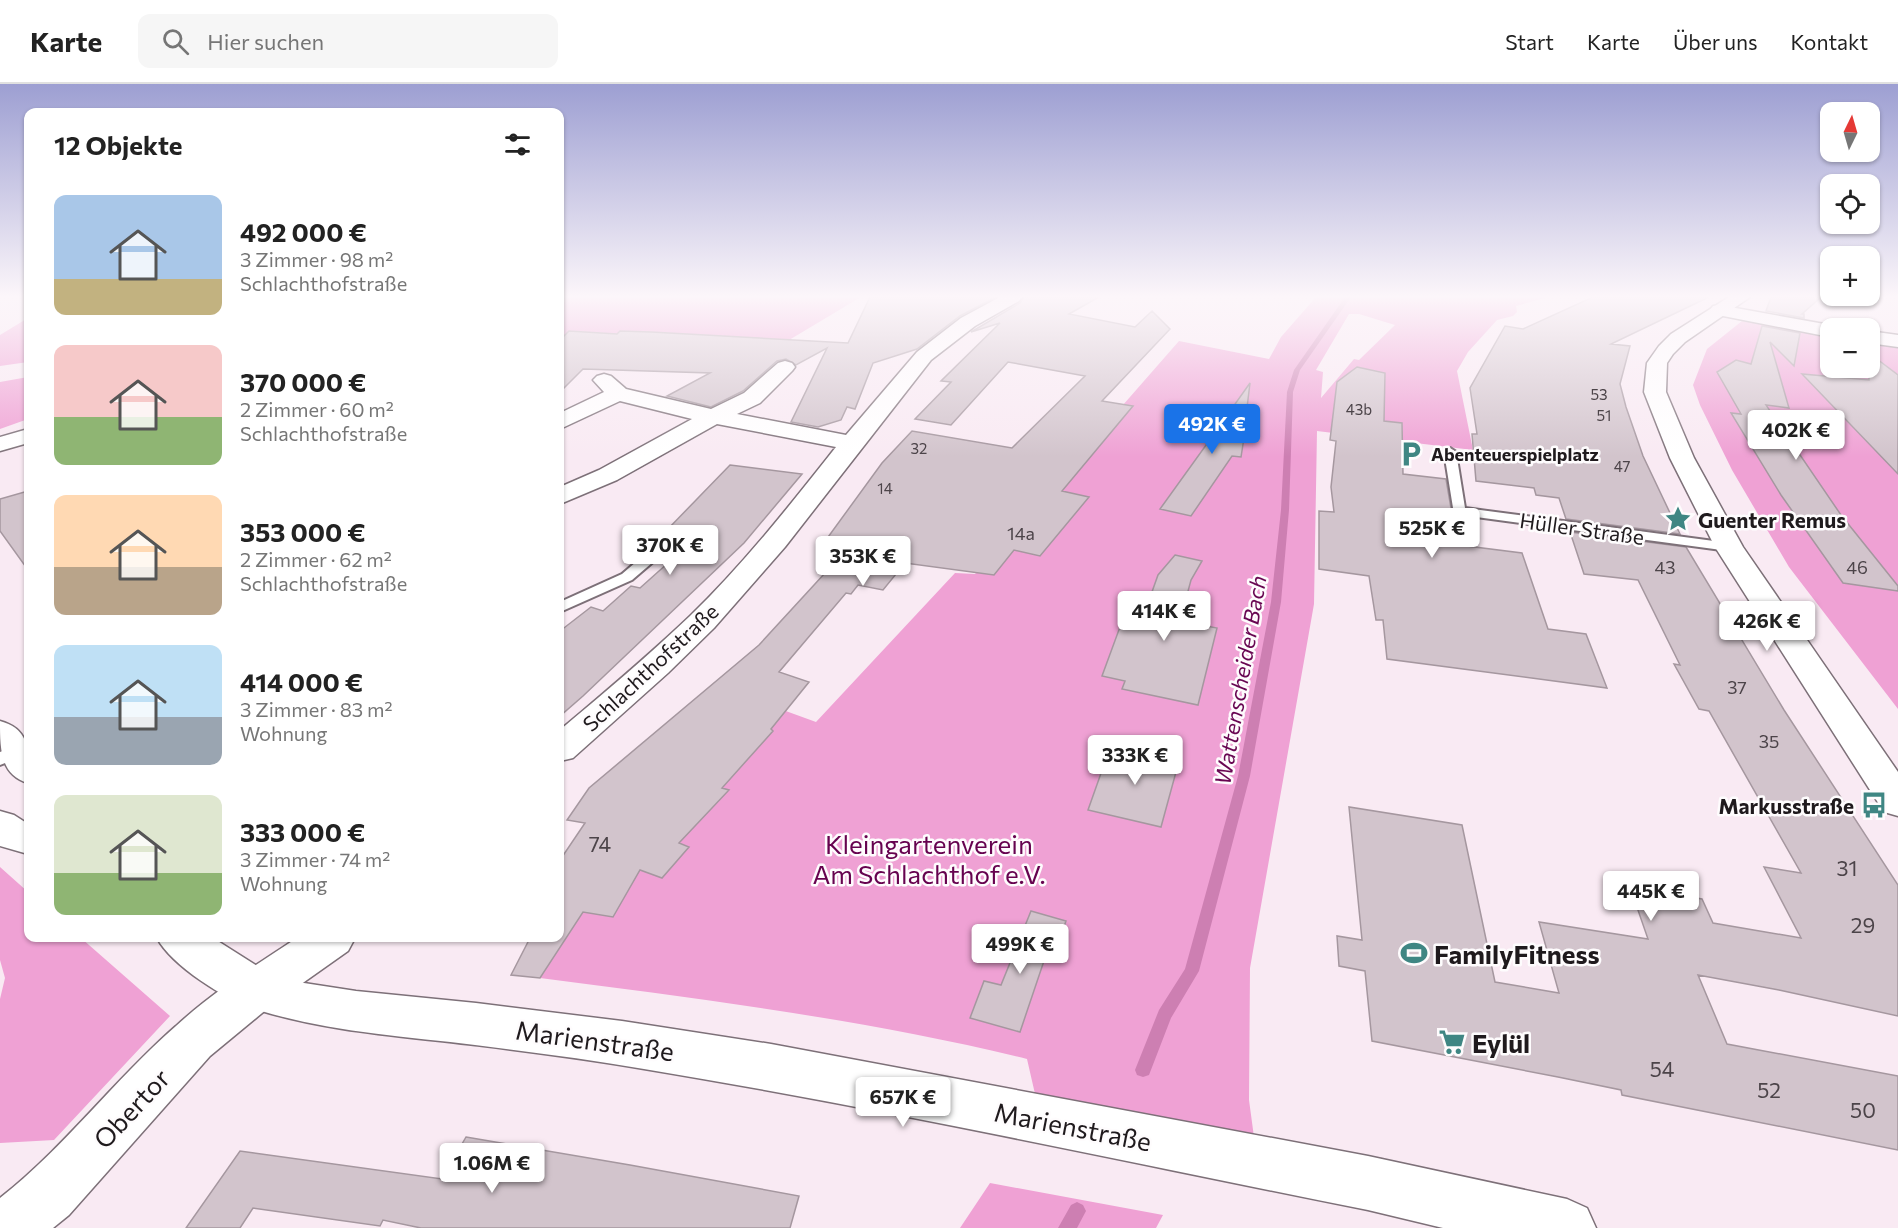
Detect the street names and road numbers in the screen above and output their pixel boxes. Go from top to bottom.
street label: Hüller Straße [1518,507,1646,549]
street label: Schlachthofstraße [577,598,723,736]
street label: Marienstraße [514,1014,676,1066]
street label: Obertor [87,1062,175,1154]
street label: Marienstraße [992,1096,1154,1156]

